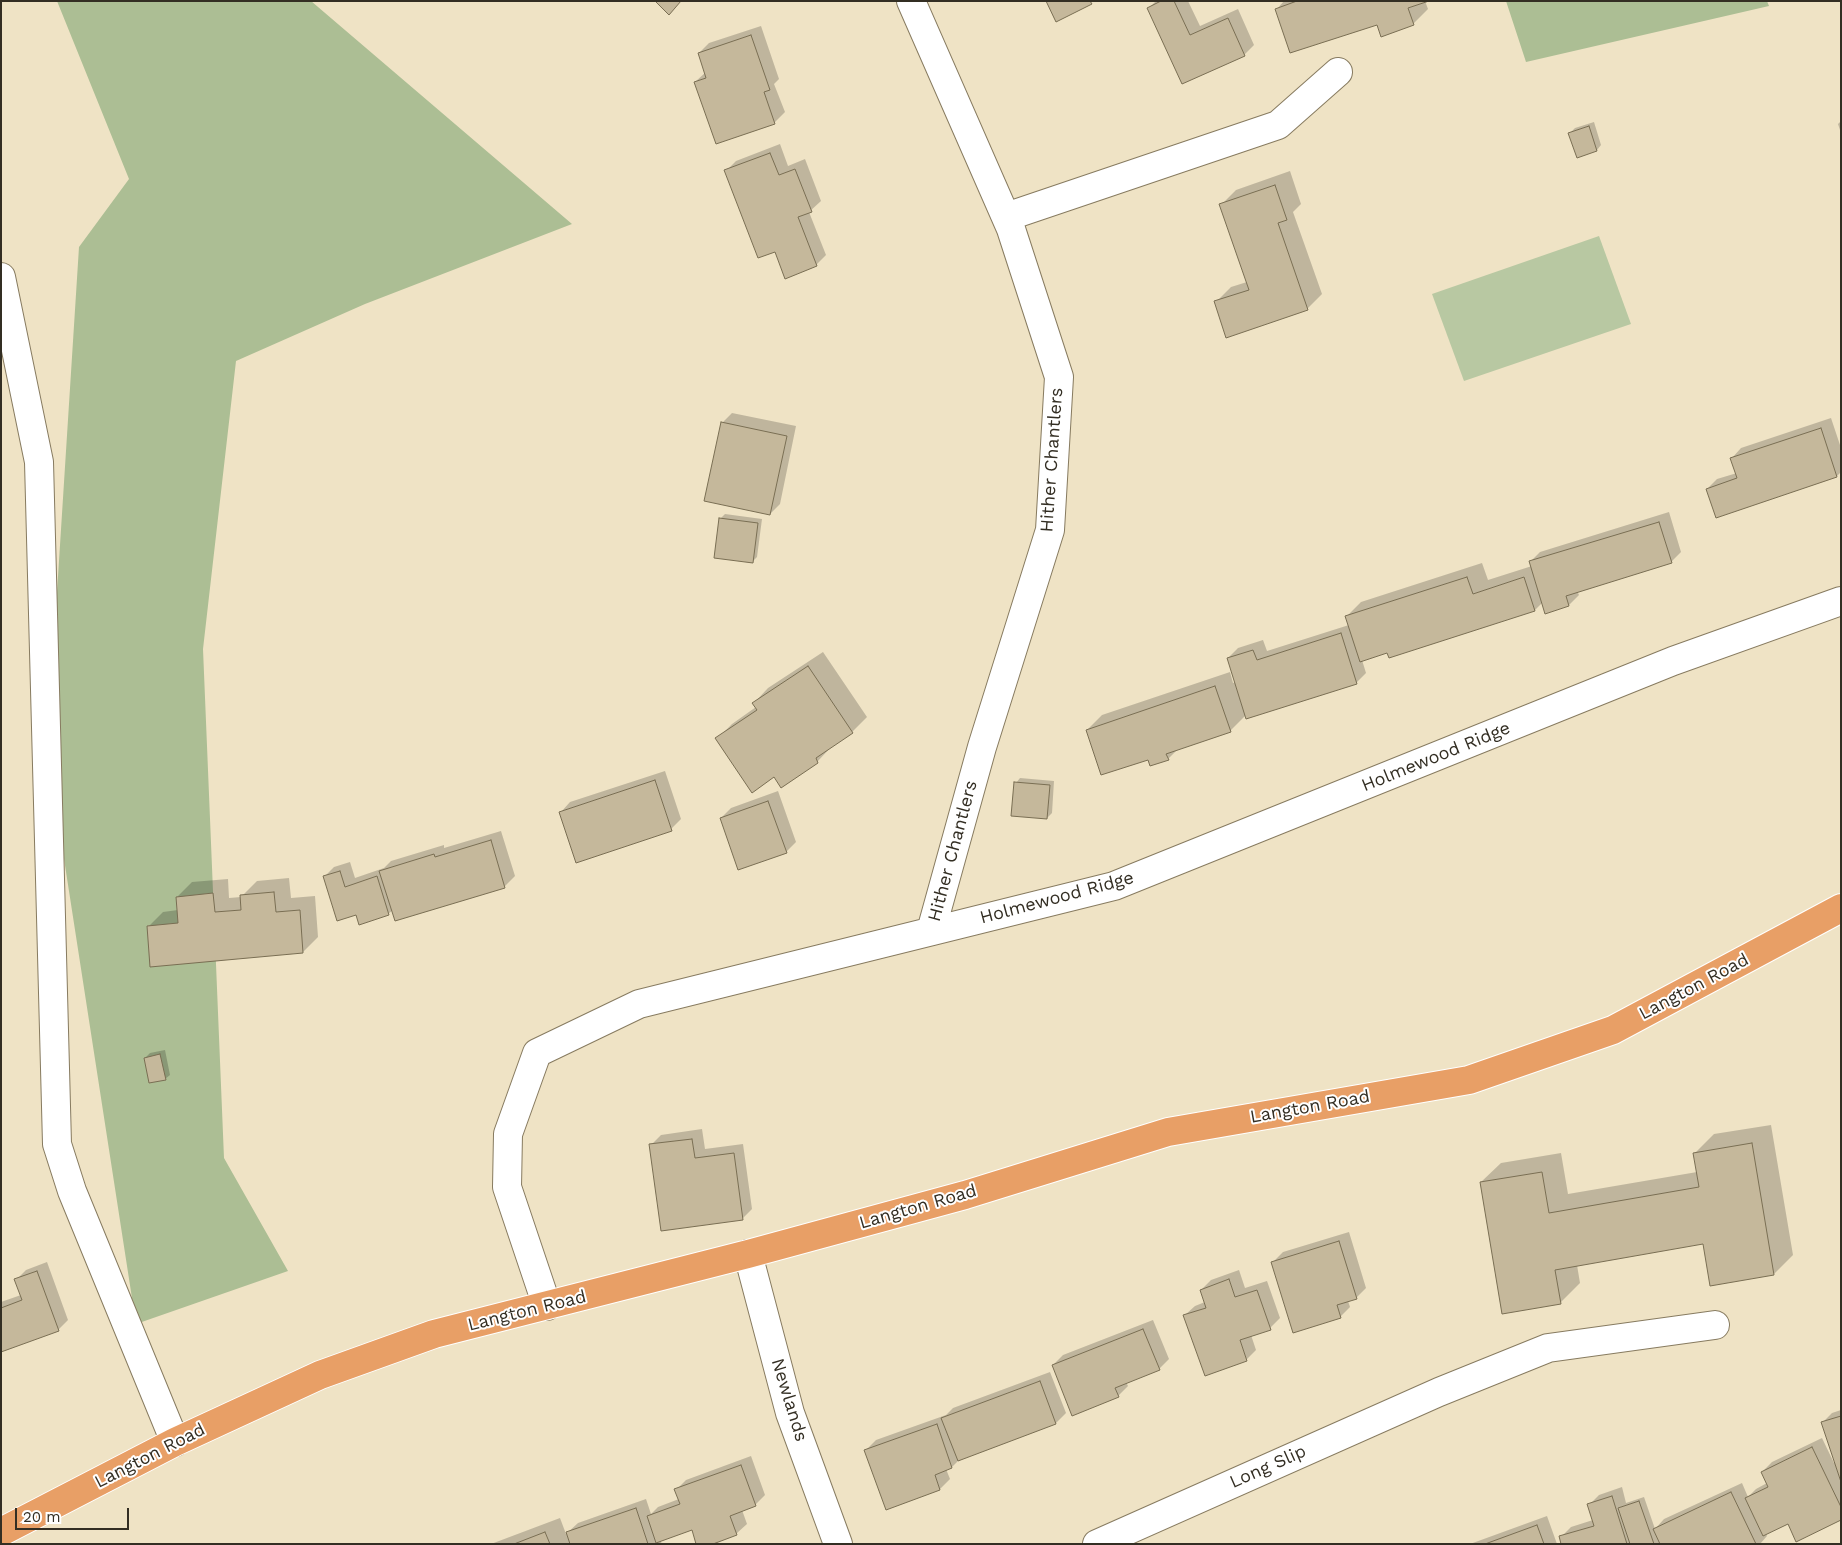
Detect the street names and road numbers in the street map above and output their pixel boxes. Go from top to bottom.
street label: Hither Chantlers [1036,387,1068,533]
street label: Holmewood Ridge [1359,717,1513,797]
street label: Hither Chantlers [924,778,982,924]
street label: Holmewood Ridge [978,867,1136,929]
street label: Langton Road [1635,949,1753,1025]
street label: Langton Road [1248,1086,1372,1128]
street label: Langton Road [857,1180,979,1234]
street label: Langton Road [466,1286,588,1336]
street label: Newlands [766,1356,812,1444]
street label: Langton Road [91,1419,209,1493]
street label: Long Slip [1226,1441,1310,1493]

